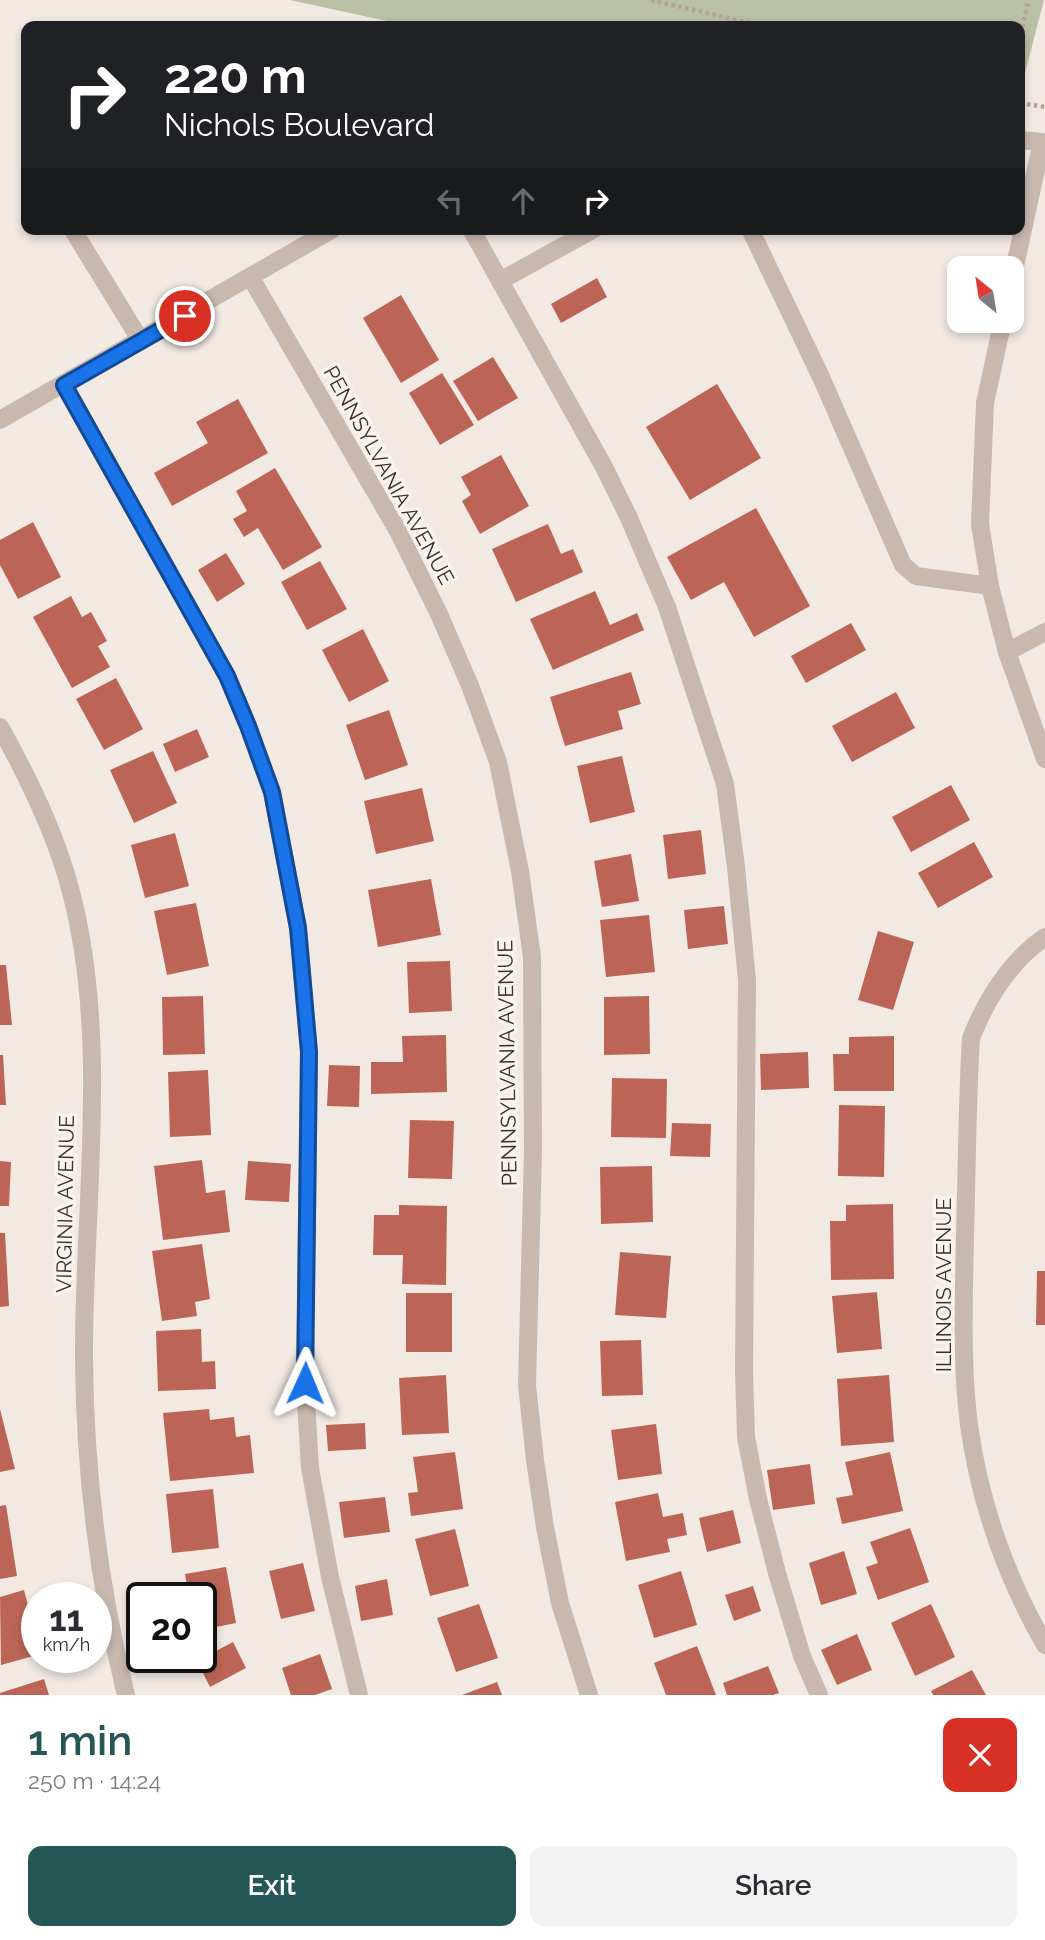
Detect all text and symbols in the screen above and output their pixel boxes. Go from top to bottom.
text: 220 m [164,47,307,104]
icon: right [49,49,140,140]
text: Nichols Boulevard [164,106,434,143]
icon: left [431,182,469,220]
icon: ahead [504,182,542,220]
icon: right [577,182,615,220]
north arrow [947,256,1024,332]
map controls [947,256,1024,333]
pin [155,286,215,346]
icon: arrive [166,297,204,335]
street label: PENNSYLVANIA AVENUE [318,361,460,589]
street label: PENNSYLVANIA AVENUE [492,940,522,1186]
street label: VIRGINIA AVENUE [51,1115,79,1293]
street label: ILLINOIS AVENUE [931,1198,956,1372]
position arrow [268,1346,342,1420]
speed limit sign: 20 [126,1582,217,1673]
text: 11 [49,1598,84,1639]
text: km/h [43,1634,90,1655]
text: 1 min [28,1716,132,1765]
button: close [943,1718,1017,1792]
text: 250 m · 14:24 [28,1767,161,1794]
button: Exit [28,1846,516,1926]
button: Share [530,1846,1017,1926]

